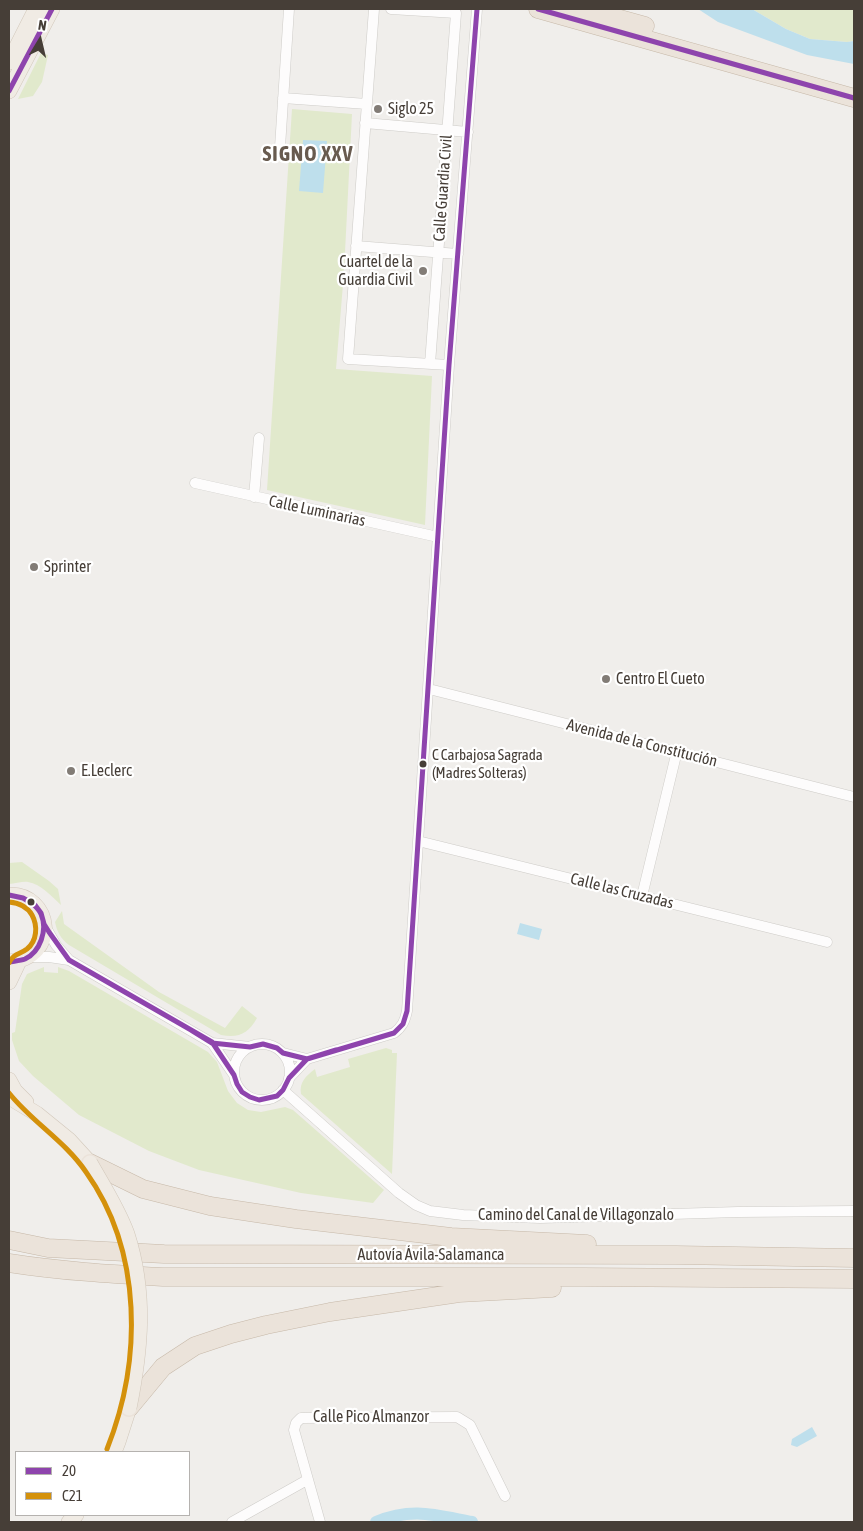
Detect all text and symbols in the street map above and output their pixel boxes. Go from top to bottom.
north arrow [15,15,65,65]
text: N [37,17,48,34]
place label: Siglo 25 [388,99,434,119]
marker: Siglo 25 [372,103,384,115]
street label: Calle Guardia Civil [430,134,456,242]
district label: SIGNO XXV [261,141,355,167]
place label: Cuartel de la Guardia Civil [338,252,413,290]
marker: Cuartel de la Guardia Civil [417,265,429,277]
street label: Calle Luminarias [267,491,367,531]
place label: Sprinter [44,557,91,577]
marker: Sprinter [28,561,40,573]
place label: Centro El Cueto [616,669,705,689]
marker: Centro El Cueto [600,673,612,685]
street label: Avenida de la Constitución [565,715,719,771]
place label: C Carbajosa Sagrada (Madres Solteras) [432,746,543,781]
marker: C Carbajosa Sagrada (Madres Solteras) [418,759,428,769]
place label: E.Leclerc [81,761,132,781]
marker: E.Leclerc [65,765,77,777]
street label: Calle las Cruzadas [569,869,675,913]
unlabelled marker [26,897,36,907]
street label: Camino del Canal de Villagonzalo [478,1205,674,1225]
street label: Autovía Ávila-Salamanca [358,1245,504,1265]
street label: Calle Pico Almanzor [313,1407,429,1427]
legend [15,1451,190,1516]
text: 20 [62,1462,76,1479]
text: C21 [62,1487,83,1504]

